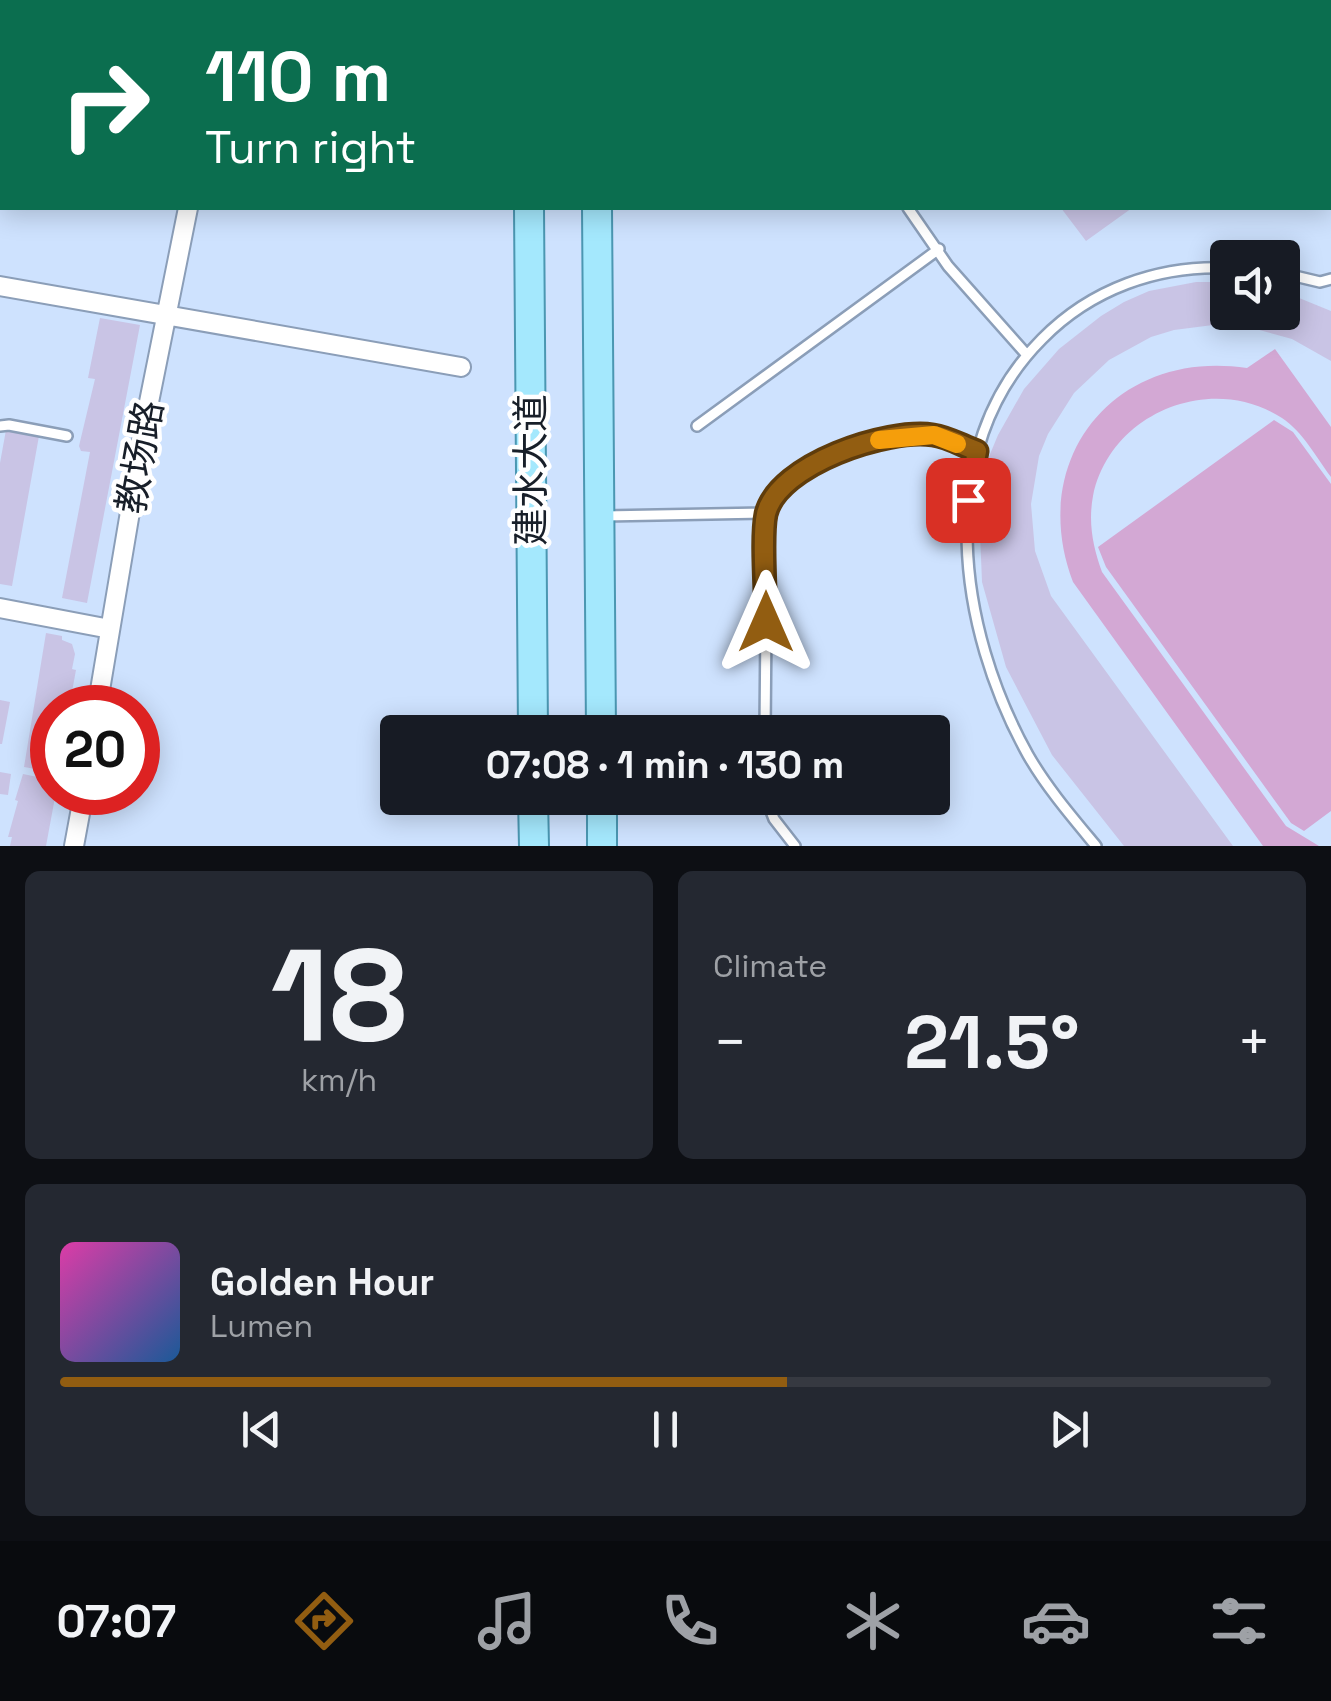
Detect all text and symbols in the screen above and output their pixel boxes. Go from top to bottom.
text: 110 m [205,32,391,121]
icon: right [40,40,170,170]
text: Turn right [205,119,416,176]
map controls [1210,240,1300,330]
button: sound [1210,240,1300,330]
street label: 建水大道 [507,394,555,546]
street label: 教场路 [106,397,174,517]
pin [926,458,1011,543]
icon: arrive [941,473,996,528]
position arrow [714,570,818,674]
speed limit sign: 20 [30,685,160,815]
text: 07:08 · 1 min · 130 m [486,741,844,789]
text: 18 [271,912,407,1078]
text: Climate [713,946,827,986]
text: 21.5° [904,994,1080,1090]
text: − [713,1007,747,1077]
text: + [1237,1007,1271,1077]
text: km/h [301,1060,377,1100]
text: Golden Hour [210,1258,434,1306]
text: Lumen [210,1306,313,1346]
icon: previous [234,1402,289,1457]
icon: pause [638,1402,693,1457]
icon: next [1042,1402,1097,1457]
icon: directions [289,1586,359,1656]
icon: music [472,1586,542,1656]
icon: phone [655,1586,725,1656]
icon: climate [838,1586,908,1656]
icon: car [1021,1586,1091,1656]
icon: filters [1204,1586,1274,1656]
text: 07:07 [57,1593,176,1650]

